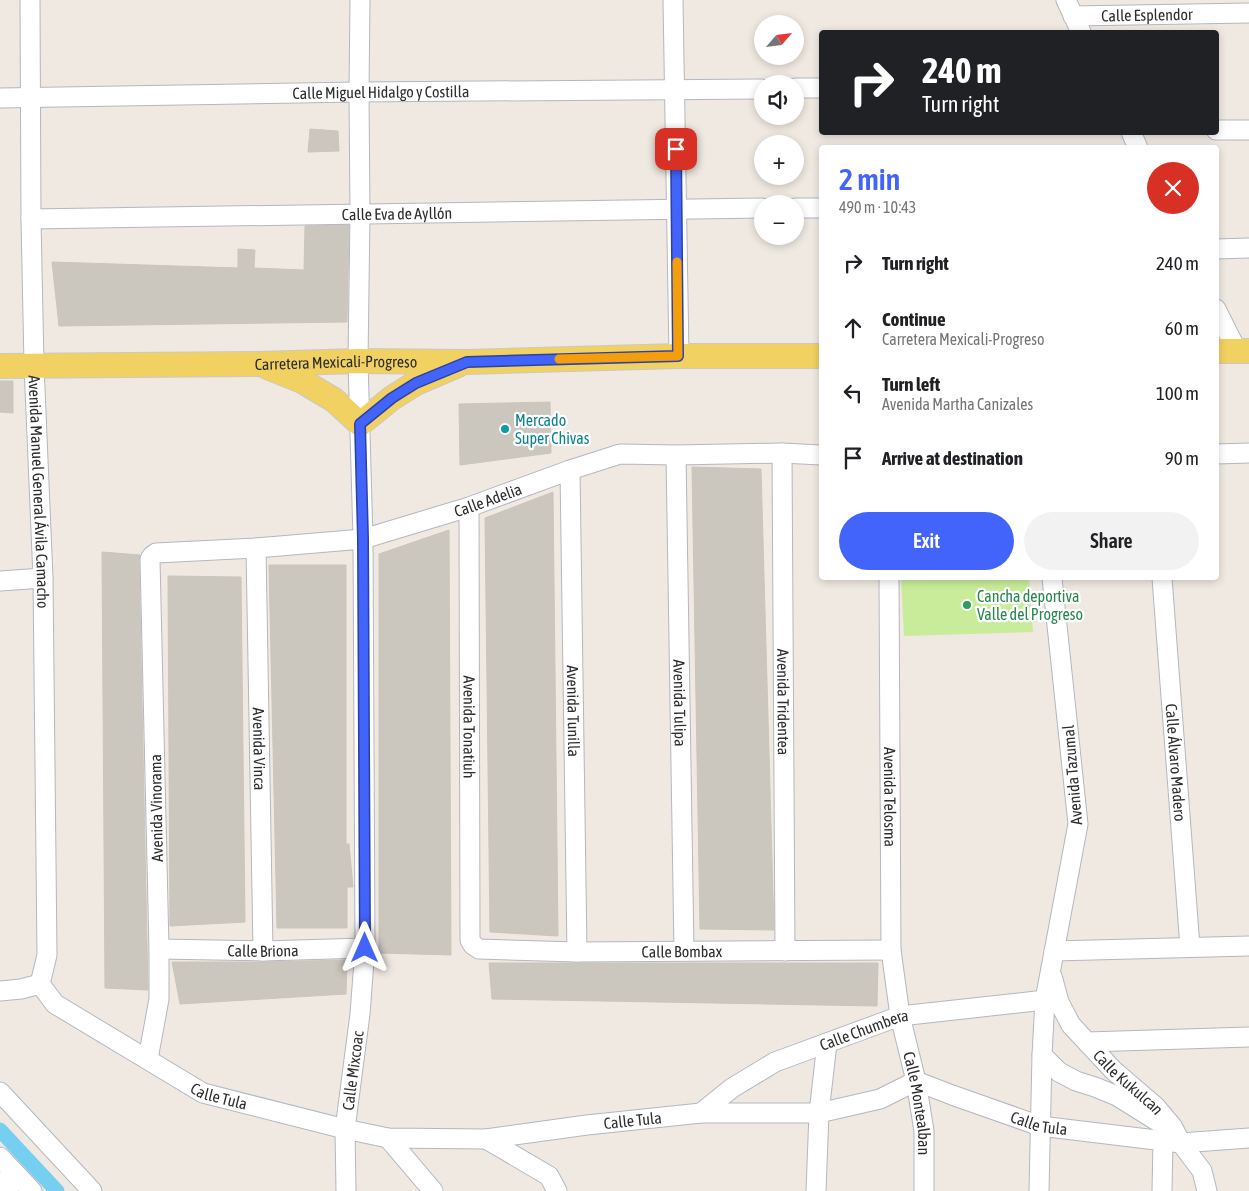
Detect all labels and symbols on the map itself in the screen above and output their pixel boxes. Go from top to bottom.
street label: Calle Esplendor [1101,5,1193,25]
north arrow [754,15,804,65]
street label: Calle Miguel Hidalgo y Costilla [292,82,470,102]
pin [655,128,697,170]
street label: Calle Eva de Ayllón [342,204,452,223]
street label: Carretera Mexicali-Progreso [255,352,417,373]
street label: Avenida Manuel General Ávila Camacho [25,375,52,609]
place label: Mercado Super Chivas [515,411,590,448]
marker: Mercado Super Chivas [499,423,511,435]
street label: Calle Adelia [452,480,524,520]
place label: Cancha deportiva Valle del Progreso [977,587,1083,624]
marker: Cancha deportiva Valle del Progreso [961,599,973,611]
street label: Avenida Tridentea [774,649,793,755]
street label: Avenida Tulipa [670,659,690,747]
street label: Avenida Tunilla [564,665,583,757]
street label: Avenida Tonatiuh [460,676,479,778]
street label: Calle Álvaro Madero [1163,703,1189,822]
street label: Avenida Vinca [250,707,269,791]
street label: Avenida Tazumal [1059,724,1085,826]
street label: Avenida Telosma [881,747,899,847]
street label: Avenida Vinorama [146,754,166,862]
position arrow [338,921,390,973]
street label: Calle Briona [227,941,299,960]
street label: Calle Bombax [642,942,723,961]
street label: Calle Chumbera [817,1006,909,1054]
street label: Calle Mixcoac [339,1030,367,1111]
street label: Calle Kukulcan [1090,1046,1167,1118]
street label: Calle Montealban [900,1050,933,1155]
street label: Calle Tula [187,1079,249,1113]
street label: Calle Tula [1008,1107,1068,1138]
street label: Calle Tula [603,1108,663,1132]

